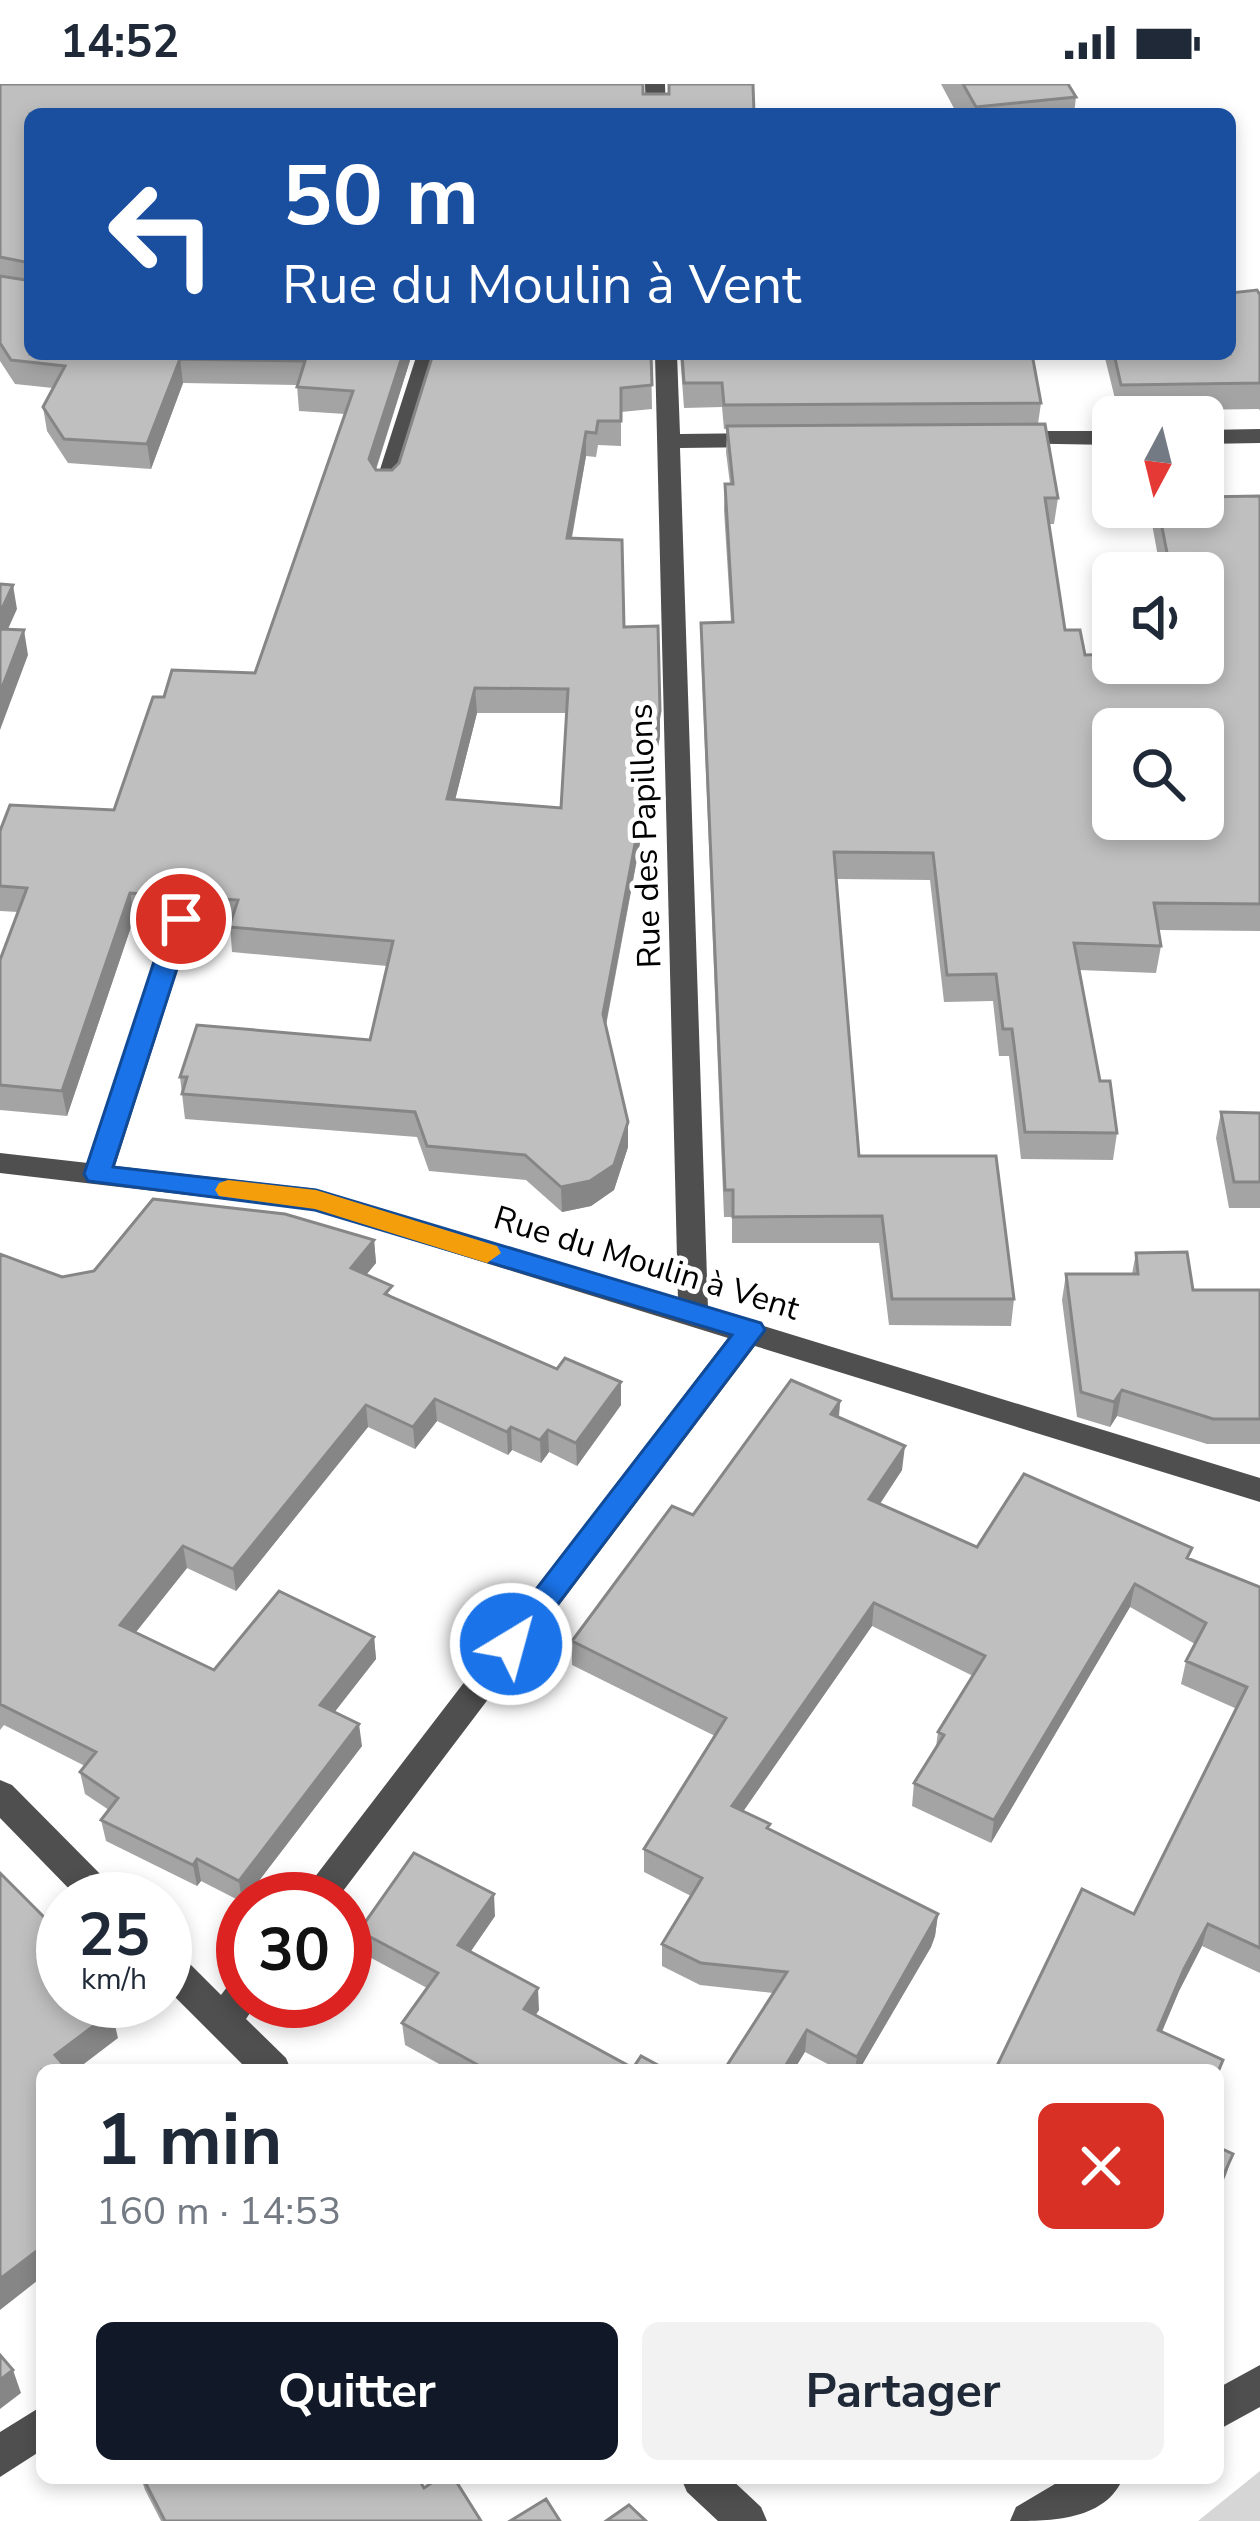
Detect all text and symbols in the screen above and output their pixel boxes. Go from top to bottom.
text: 14:52 [60,12,179,73]
text: 50 m [282,139,479,254]
icon: left [84,156,240,312]
text: Rue du Moulin à Vent [282,248,801,322]
north arrow [1092,396,1224,528]
map controls [1092,396,1224,840]
button: sound [1092,552,1224,684]
street label: Rue des Papillons [618,703,673,969]
button: search [1092,708,1224,840]
pin [130,868,232,970]
icon: arrive [148,886,214,952]
street label: Rue du Moulin à Vent [488,1196,805,1331]
position arrow [448,1581,574,1707]
speed limit sign: 30 [216,1872,372,2028]
text: 25 [78,1894,150,1976]
text: km/h [81,1959,147,2000]
text: 1 min [96,2091,282,2189]
button: close [1038,2103,1164,2229]
text: 160 m · 14:53 [96,2185,341,2238]
button: Quitter [96,2322,618,2460]
button: Partager [642,2322,1164,2460]

